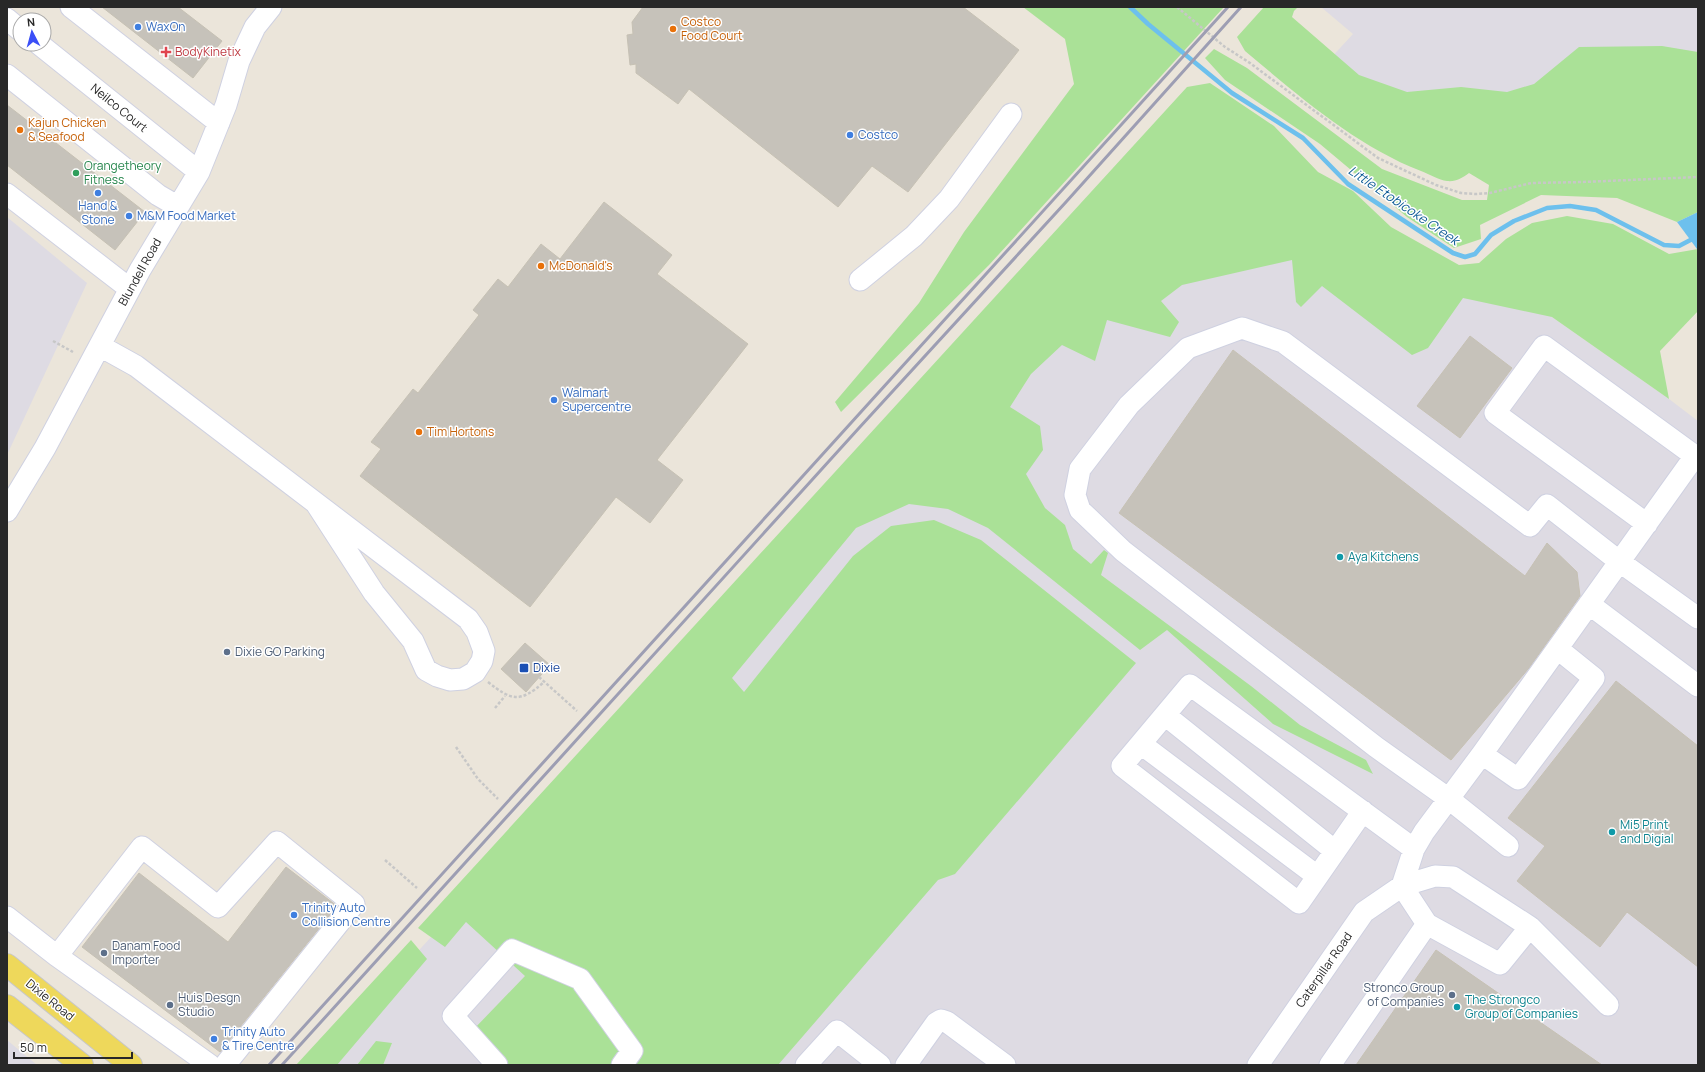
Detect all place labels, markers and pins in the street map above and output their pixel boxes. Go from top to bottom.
place label: Costco Food Court [681,13,743,44]
place label: WaxOn [146,18,186,35]
marker: WaxOn [133,22,143,32]
marker: Costco Food Court [668,24,678,34]
place label: BodyKinetix [175,43,242,60]
marker: BodyKinetix [160,46,172,58]
place label: Kajun Chicken & Seafood [28,114,106,145]
marker: Kajun Chicken & Seafood [15,125,25,135]
place label: Costco [858,126,898,143]
marker: Costco [845,130,855,140]
place label: Orangetheory Fitness [84,157,162,188]
marker: Orangetheory Fitness [71,168,81,178]
marker: Hand & Stone [93,188,103,198]
place label: Hand & Stone [78,197,118,228]
place label: M&M Food Market [137,207,236,224]
marker: M&M Food Market [124,211,134,221]
place label: McDonald's [549,257,613,274]
marker: McDonald's [536,261,546,271]
place label: Walmart Supercentre [562,384,631,415]
marker: Walmart Supercentre [549,395,559,405]
place label: Tim Hortons [427,423,494,440]
marker: Tim Hortons [414,427,424,437]
place label: Aya Kitchens [1348,548,1419,565]
marker: Aya Kitchens [1335,552,1345,562]
place label: Dixie GO Parking [235,643,325,660]
marker: Dixie GO Parking [222,647,232,657]
place label: Dixie [533,659,560,676]
marker: Dixie [518,662,530,674]
place label: Mi5 Print and Digial [1620,816,1674,847]
marker: Mi5 Print and Digial [1607,827,1617,837]
place label: Trinity Auto Collision Centre [302,899,390,930]
marker: Trinity Auto Collision Centre [289,910,299,920]
place label: Danam Food Importer [112,937,180,968]
marker: Danam Food Importer [99,948,109,958]
place label: Stronco Group of Companies [1363,979,1444,1010]
place label: Huis Desgn Studio [178,989,240,1020]
marker: Stronco Group of Companies [1447,990,1457,1000]
place label: The Strongco Group of Companies [1465,991,1578,1022]
marker: Huis Desgn Studio [165,1000,175,1010]
marker: The Strongco Group of Companies [1452,1002,1462,1012]
place label: Trinity Auto & Tire Centre [222,1023,294,1054]
marker: Trinity Auto & Tire Centre [209,1034,219,1044]

